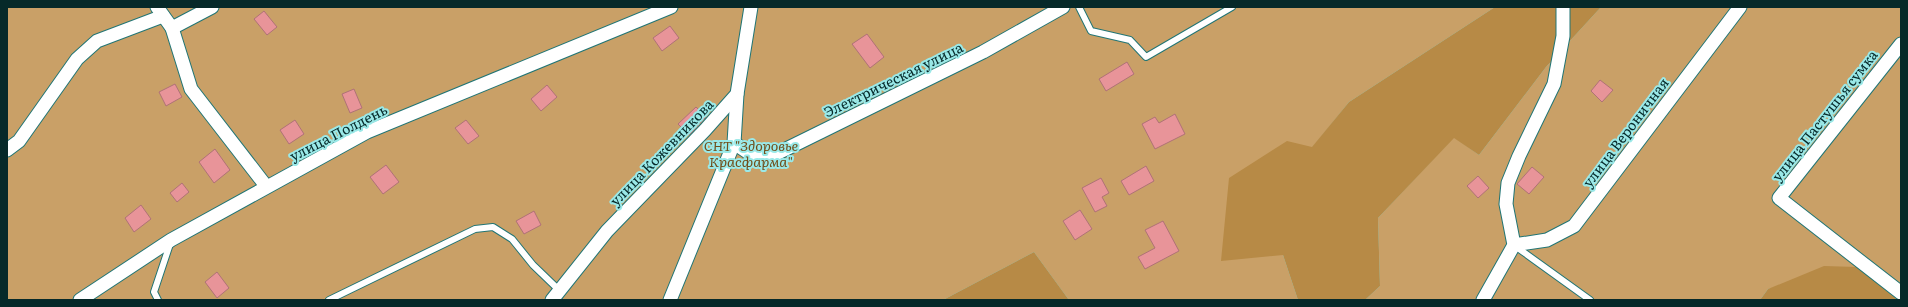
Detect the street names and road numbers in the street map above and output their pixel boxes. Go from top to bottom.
street label: Электрическая улица [820,36,966,121]
street label: улица Пастушья сумка [1766,45,1882,185]
street label: улица Вероничная [1577,73,1673,191]
street label: улица Кожевникова [605,94,718,210]
street label: улица Полдень [286,99,391,165]

